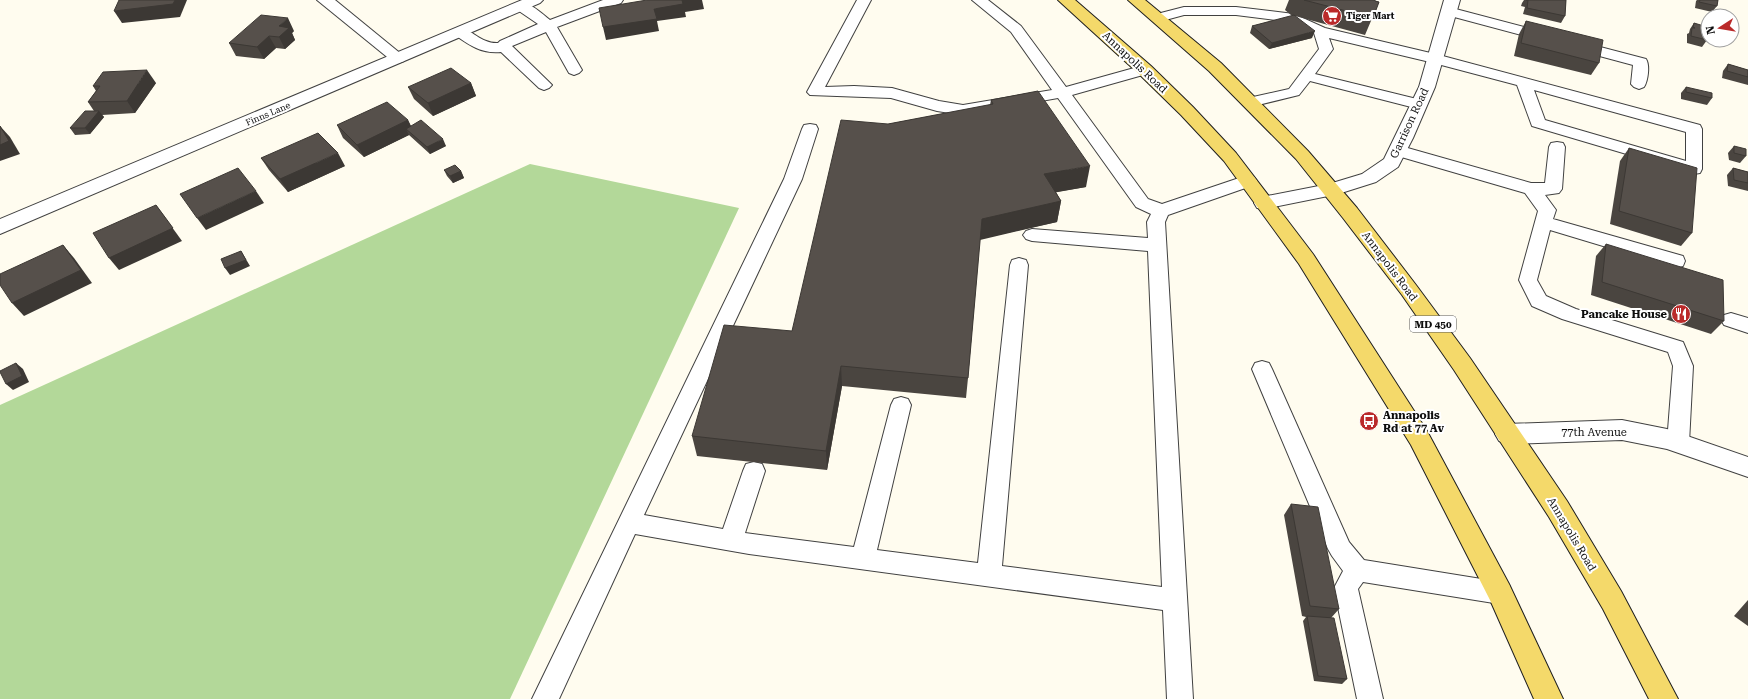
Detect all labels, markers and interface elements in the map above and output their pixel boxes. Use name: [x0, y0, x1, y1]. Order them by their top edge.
supermarket icon: Tiger Mart: [1321, 5, 1343, 27]
north arrow: [1700, 8, 1740, 48]
place label: Tiger Mart: [1346, 11, 1395, 21]
text: N: [1703, 24, 1718, 35]
street label: Annapolis Road: [1100, 29, 1170, 96]
street label: Garrison Road: [1387, 86, 1431, 160]
street label: Finns Lane: [244, 100, 292, 128]
street label: Annapolis Road: [1359, 229, 1420, 304]
restaurant icon: Pancake House: [1670, 303, 1692, 325]
place label: Pancake House: [1581, 308, 1668, 321]
road number: MD 450: [1410, 316, 1456, 332]
place label: Annapolis Rd at 77 Av: [1383, 409, 1444, 435]
bus stop icon: Annapolis Rd at 77 Av: [1358, 410, 1380, 432]
street label: 77th Avenue: [1561, 426, 1627, 439]
street label: Annapolis Road: [1544, 495, 1599, 574]

